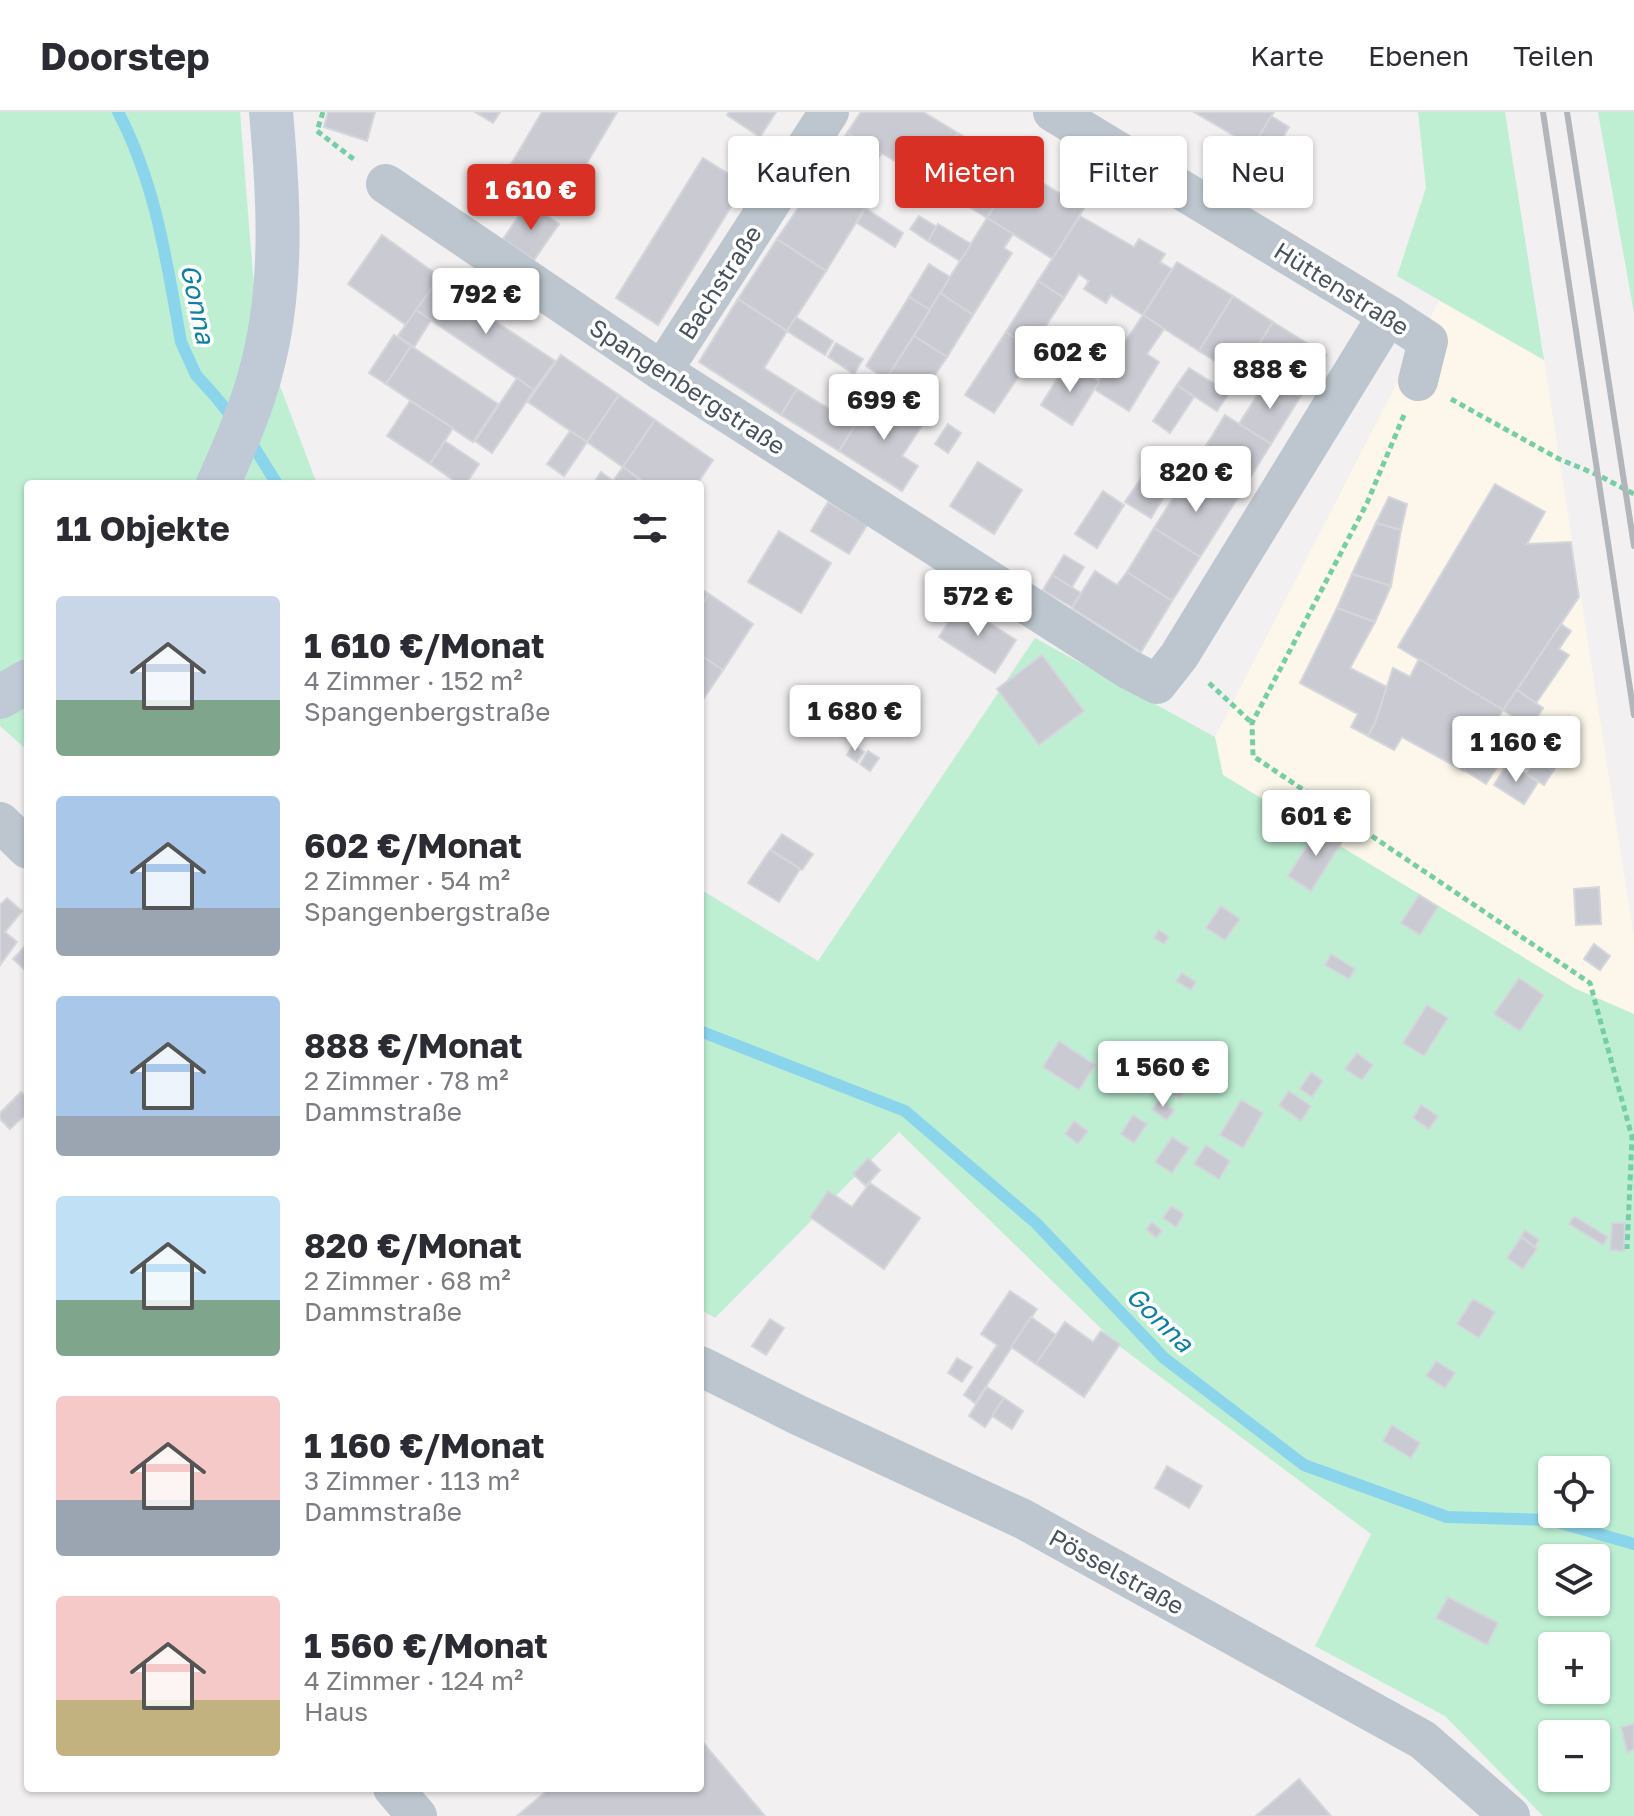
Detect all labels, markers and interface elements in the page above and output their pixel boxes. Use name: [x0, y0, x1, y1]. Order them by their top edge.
text: Doorstep: [40, 33, 210, 78]
text: Karte: [1250, 39, 1324, 72]
text: Ebenen: [1368, 39, 1469, 72]
text: Teilen: [1513, 39, 1594, 72]
chip: Kaufen: [728, 136, 879, 208]
chip: Mieten: [895, 136, 1044, 208]
chip: Filter: [1060, 136, 1187, 208]
chip: Neu: [1203, 136, 1313, 208]
pin: 1 610 €: [457, 164, 605, 232]
text: 1 610 €: [485, 174, 577, 205]
street label: Bachstraße: [671, 219, 767, 345]
street label: Hüttenstraße: [1269, 235, 1415, 341]
water label: Gonna: [174, 261, 222, 348]
pin: 792 €: [430, 268, 542, 336]
text: 792 €: [450, 278, 522, 309]
street label: Spangenbergstraße: [585, 312, 791, 460]
pin: 602 €: [1014, 326, 1126, 394]
text: 602 €: [1033, 336, 1107, 367]
pin: 888 €: [1214, 343, 1326, 411]
text: 888 €: [1233, 353, 1307, 384]
pin: 699 €: [828, 374, 940, 442]
text: 699 €: [847, 384, 921, 415]
pin: 820 €: [1140, 446, 1252, 514]
text: 820 €: [1159, 456, 1233, 487]
icon: filters: [628, 506, 672, 550]
text: 11 Objekte: [56, 508, 230, 548]
pin: 572 €: [922, 570, 1034, 638]
text: 572 €: [943, 580, 1013, 611]
text: 1 610 €/Monat: [304, 625, 545, 665]
icon: home: [120, 628, 216, 724]
text: 4 Zimmer · 152 m²: [304, 665, 523, 696]
pin: 1 680 €: [781, 685, 929, 753]
text: 1 680 €: [808, 695, 902, 726]
text: Spangenbergstraße: [304, 696, 550, 727]
pin: 1 160 €: [1442, 716, 1590, 784]
text: 1 160 €: [1470, 726, 1562, 757]
pin: 601 €: [1260, 790, 1372, 858]
text: 601 €: [1280, 800, 1352, 831]
text: 602 €/Monat: [304, 825, 522, 865]
icon: home: [120, 828, 216, 924]
text: 2 Zimmer · 54 m²: [304, 865, 510, 896]
text: Spangenbergstraße: [304, 896, 550, 927]
text: 888 €/Monat: [304, 1025, 523, 1065]
icon: home: [120, 1028, 216, 1124]
pin: 1 560 €: [1089, 1041, 1237, 1109]
text: 1 560 €: [1116, 1051, 1210, 1082]
text: 2 Zimmer · 78 m²: [304, 1065, 509, 1096]
text: Dammstraße: [304, 1096, 462, 1127]
text: 820 €/Monat: [304, 1225, 522, 1265]
icon: home: [120, 1228, 216, 1324]
text: 2 Zimmer · 68 m²: [304, 1265, 511, 1296]
water label: Gonna: [1120, 1280, 1201, 1359]
text: Dammstraße: [304, 1296, 462, 1327]
text: 1 160 €/Monat: [304, 1425, 545, 1465]
icon: home: [120, 1428, 216, 1524]
map controls: [1538, 1456, 1610, 1792]
button: locate: [1538, 1456, 1610, 1528]
text: 3 Zimmer · 113 m²: [304, 1465, 520, 1496]
text: Dammstraße: [304, 1496, 462, 1527]
street label: Pösselstraße: [1044, 1522, 1190, 1620]
button: layers: [1538, 1544, 1610, 1616]
text: 1 560 €/Monat: [304, 1625, 548, 1665]
icon: home: [120, 1628, 216, 1724]
button: +: [1538, 1632, 1610, 1704]
text: 4 Zimmer · 124 m²: [304, 1665, 523, 1696]
text: Haus: [304, 1696, 368, 1727]
button: −: [1538, 1720, 1610, 1792]

